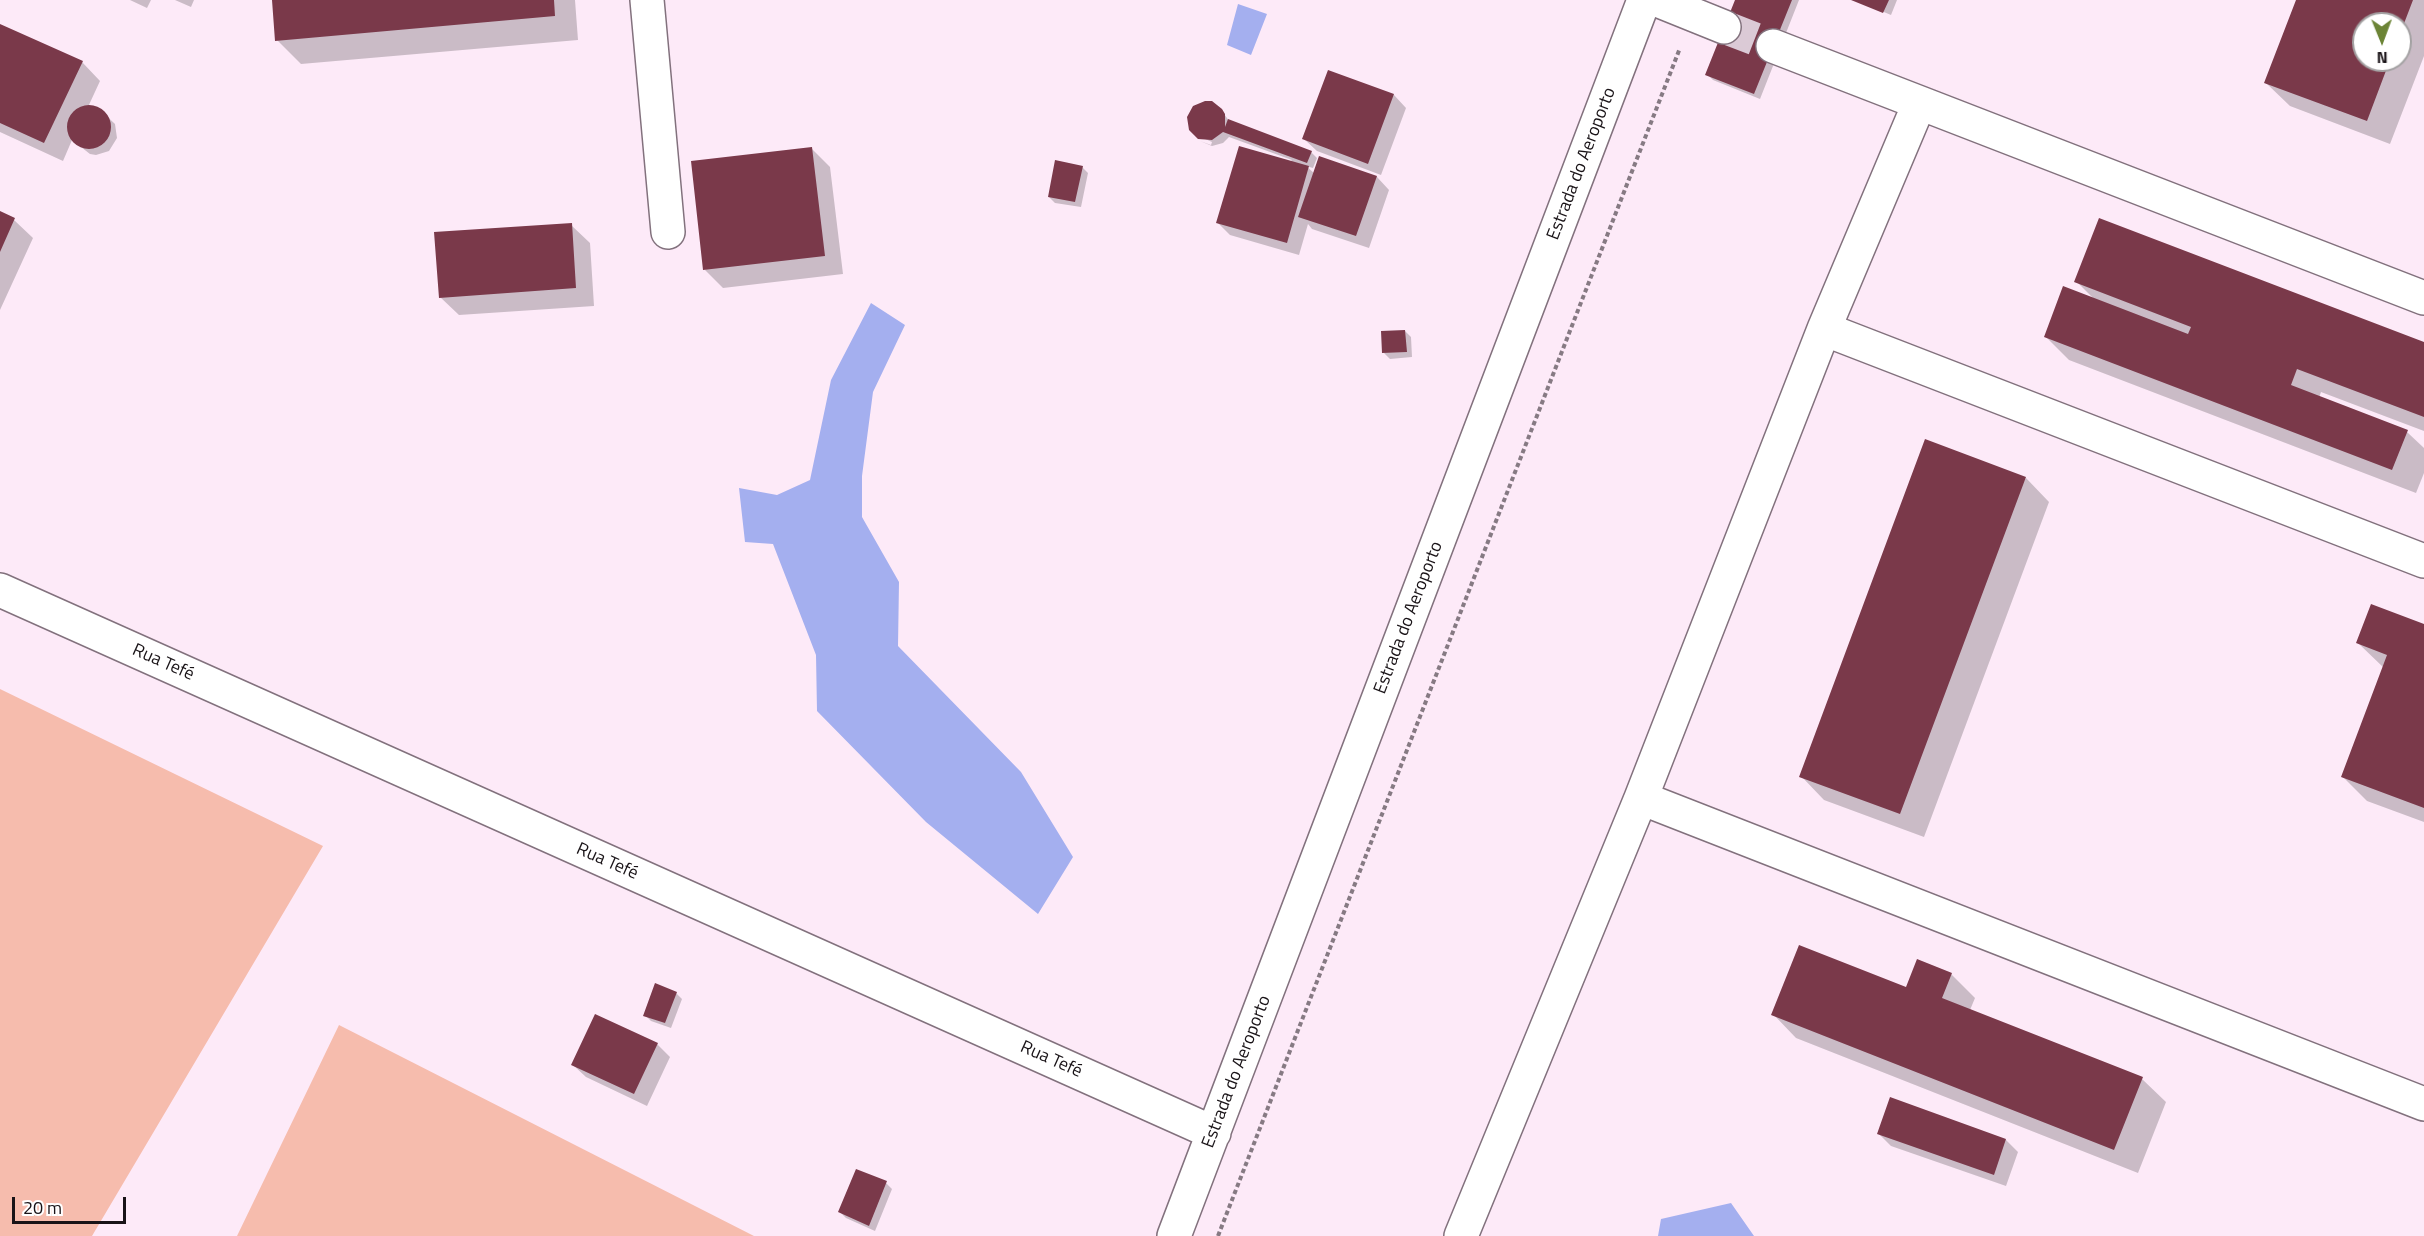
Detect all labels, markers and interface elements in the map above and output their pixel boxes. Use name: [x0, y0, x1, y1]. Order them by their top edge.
north arrow: [2352, 12, 2412, 72]
text: N: [2377, 46, 2388, 70]
street label: Estrada do Aeroporto: [1543, 85, 1621, 243]
street label: Estrada do Aeroporto: [1370, 539, 1448, 697]
street label: Rua Tefé: [129, 640, 197, 686]
street label: Rua Tefé: [573, 839, 641, 885]
street label: Estrada do Aeroporto: [1198, 993, 1276, 1151]
street label: Rua Tefé: [1017, 1037, 1085, 1083]
scale bar: [15, 1185, 129, 1223]
text: 20 m: [23, 1194, 62, 1221]

